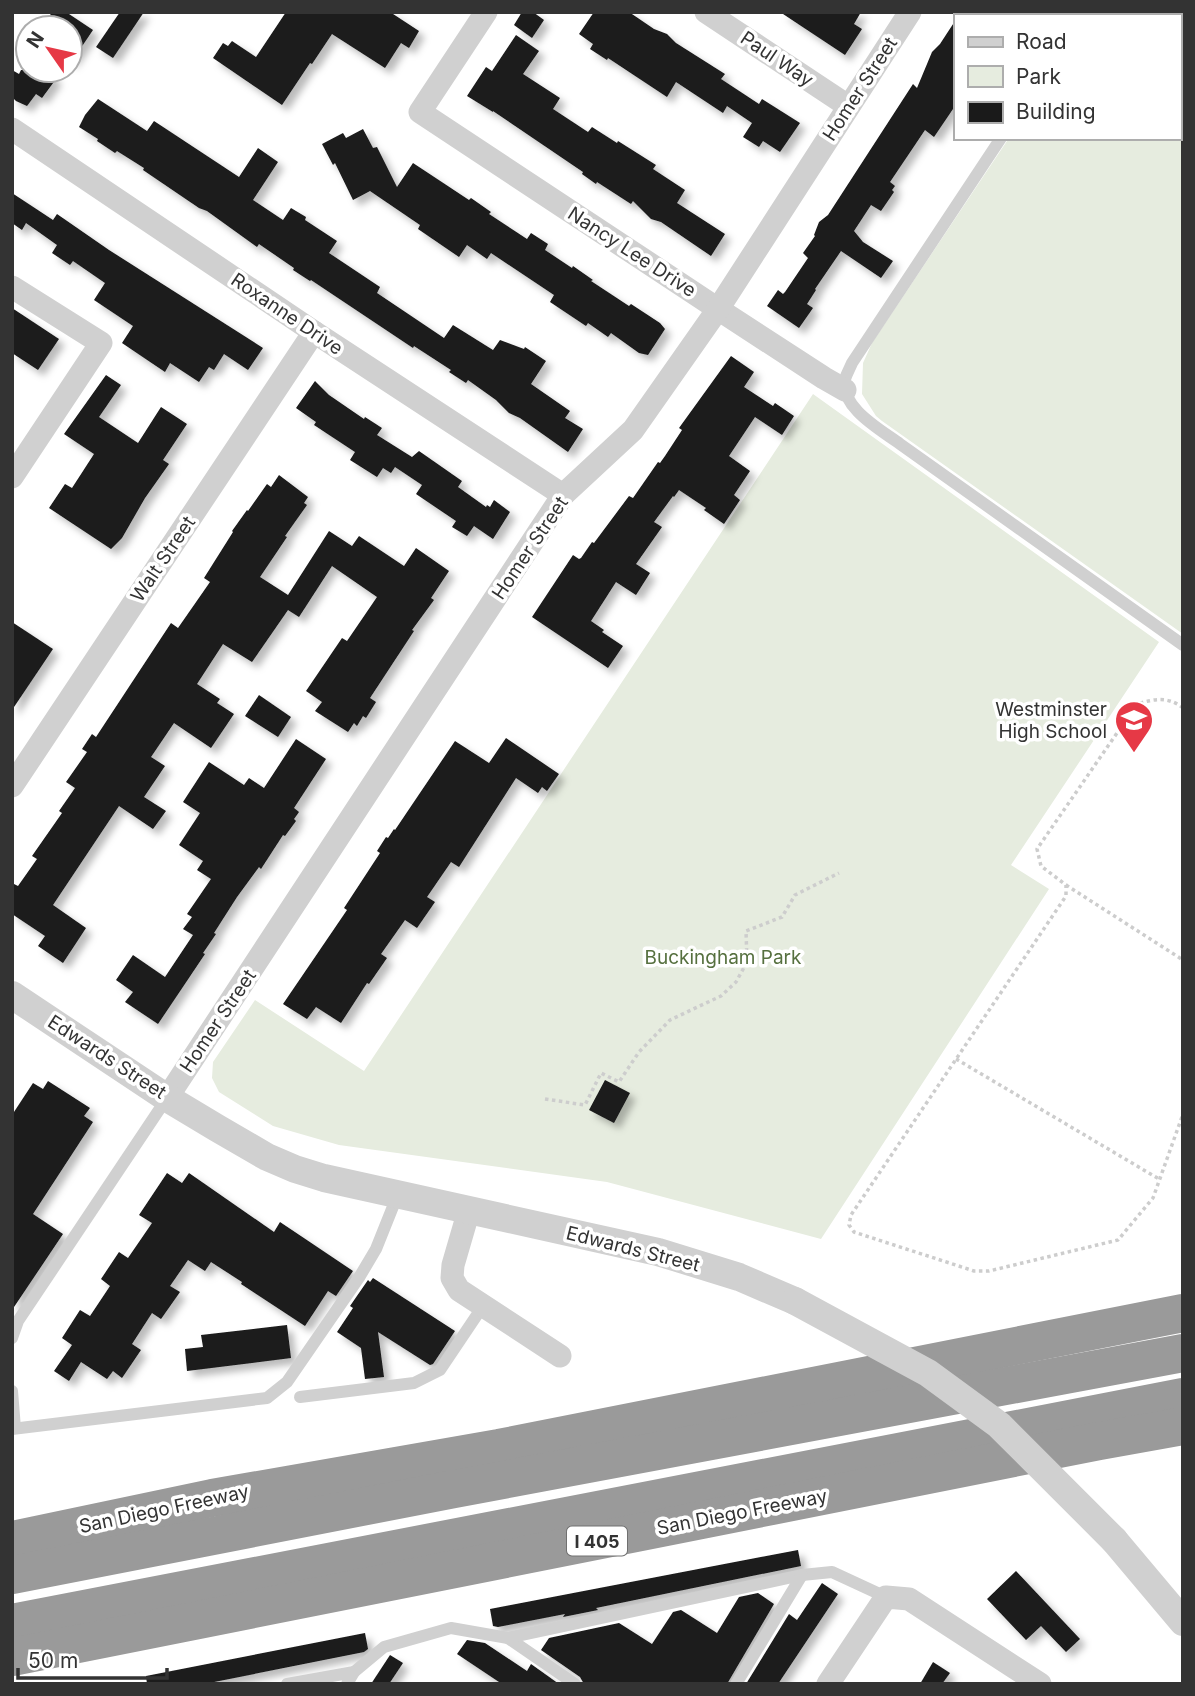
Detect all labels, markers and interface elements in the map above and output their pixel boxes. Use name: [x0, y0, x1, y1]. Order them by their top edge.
north arrow: [14, 14, 84, 84]
legend: [954, 14, 1181, 140]
street label: Paul Way: [736, 26, 818, 92]
text: N: [22, 27, 49, 52]
text: Road: [1016, 29, 1067, 54]
street label: Homer Street: [818, 33, 902, 145]
text: Park: [1016, 64, 1061, 89]
text: Building: [1016, 99, 1096, 124]
street label: Nancy Lee Drive: [564, 202, 700, 302]
street label: Roxanne Drive: [227, 268, 347, 360]
street label: Homer Street: [487, 492, 573, 604]
street label: Walt Street: [126, 512, 200, 606]
place label: Westminster High School: [995, 698, 1107, 743]
school or university icon: Westminster High School: [1113, 699, 1155, 754]
park label: Buckingham Park: [644, 946, 802, 969]
street label: Homer Street: [175, 965, 261, 1077]
street label: Edwards Street: [43, 1010, 171, 1104]
street label: Edwards Street: [564, 1221, 702, 1277]
street label: San Diego Freeway: [77, 1480, 251, 1538]
street label: San Diego Freeway: [655, 1484, 829, 1540]
road number: I 405: [567, 1526, 627, 1556]
scale bar: [18, 1636, 166, 1680]
text: 50 m: [28, 1648, 78, 1673]

